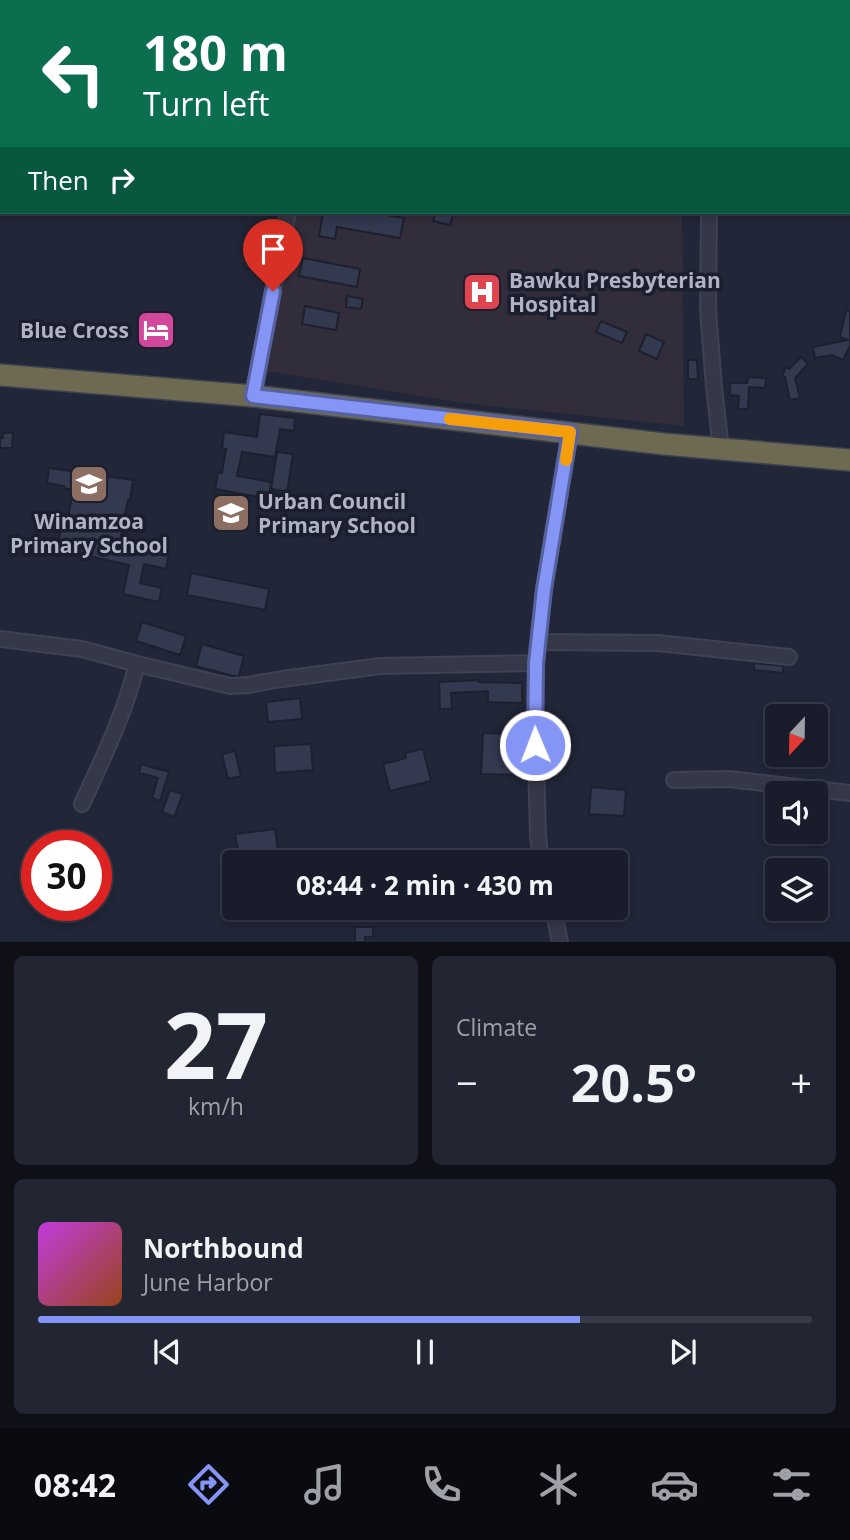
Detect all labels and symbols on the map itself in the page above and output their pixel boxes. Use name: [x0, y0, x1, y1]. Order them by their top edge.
pin: [243, 219, 303, 291]
place label: Bawku Presbyterian Hospital: [509, 266, 721, 318]
hospital icon: Bawku Presbyterian Hospital: [461, 271, 503, 313]
hotel icon: Blue Cross: [135, 309, 177, 351]
place label: Blue Cross: [20, 316, 129, 344]
school or university icon: Winamzoa Primary School: [68, 463, 110, 505]
place label: Urban Council Primary School: [258, 487, 416, 539]
school or university icon: Urban Council Primary School: [210, 492, 252, 534]
place label: Winamzoa Primary School: [10, 507, 168, 559]
north arrow: [765, 704, 828, 766]
position arrow: [498, 708, 572, 782]
speed limit sign: 30: [21, 830, 112, 921]

